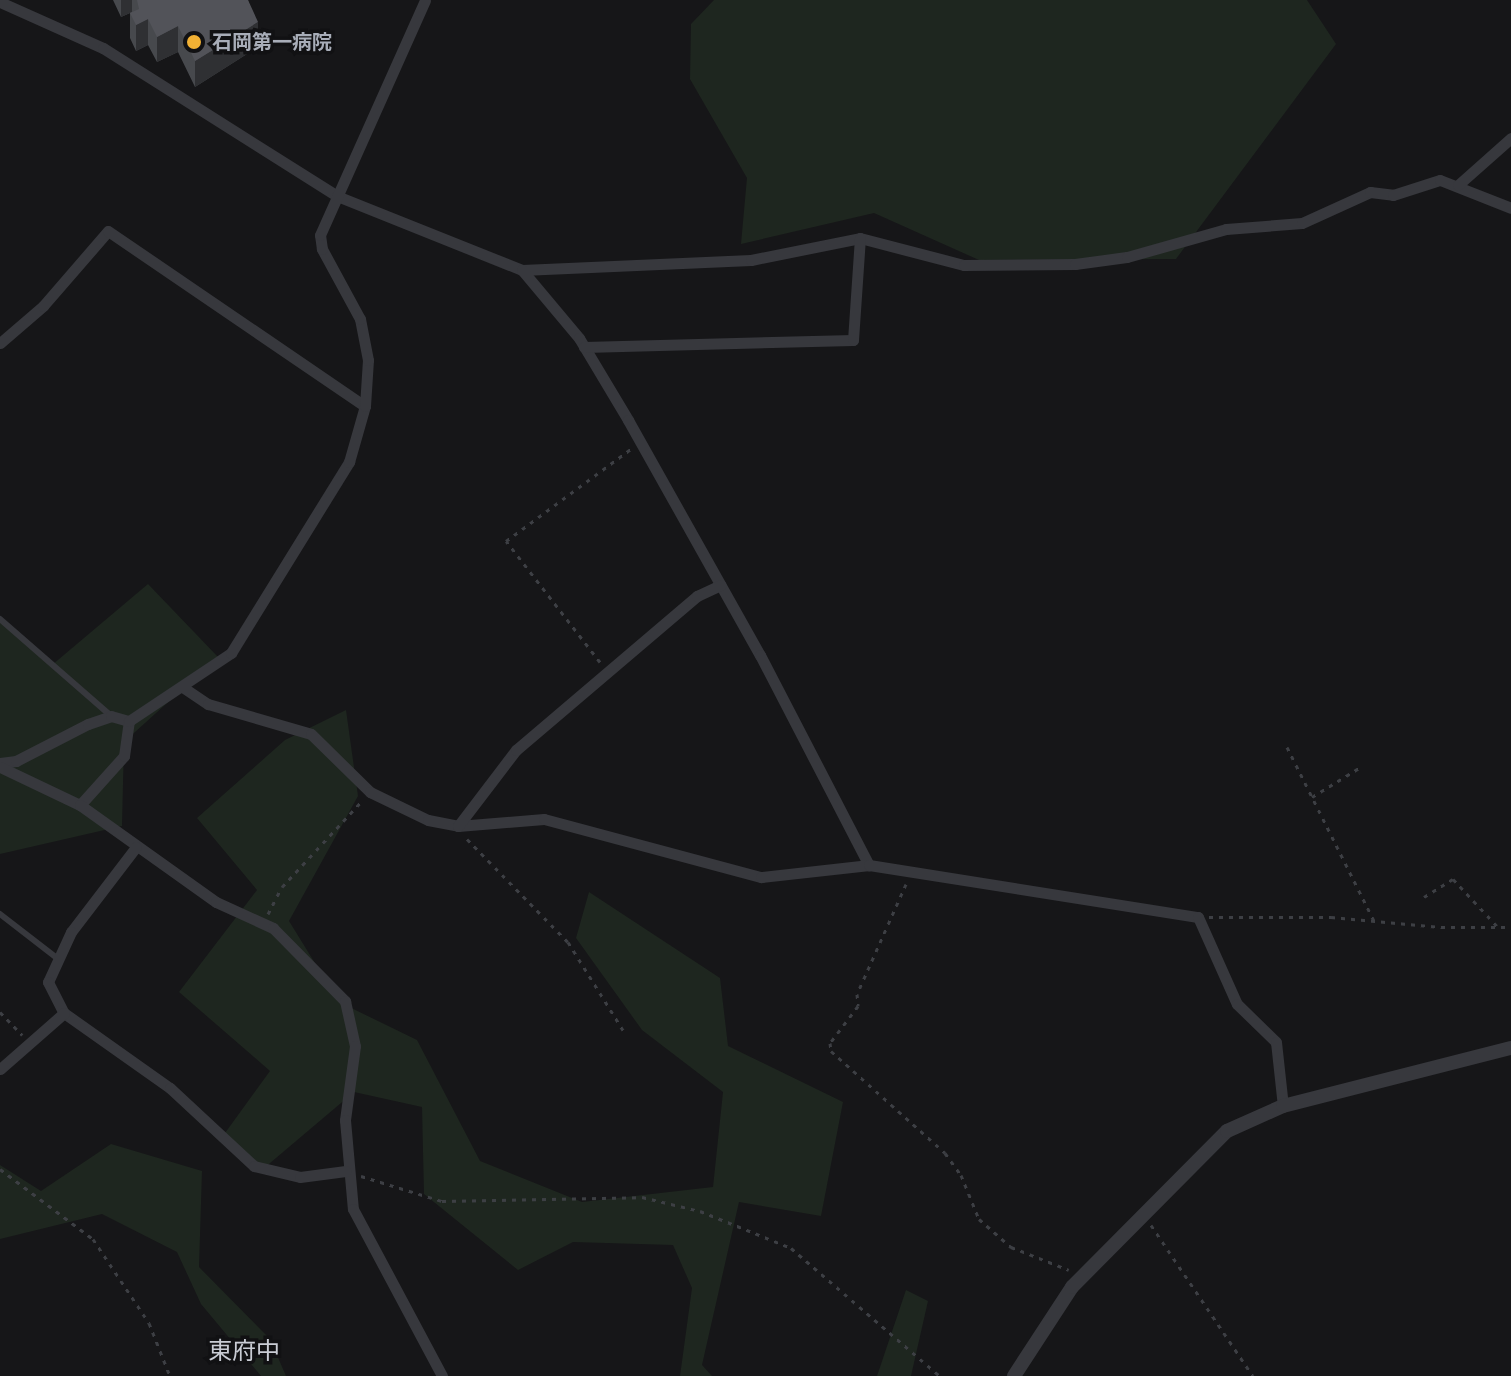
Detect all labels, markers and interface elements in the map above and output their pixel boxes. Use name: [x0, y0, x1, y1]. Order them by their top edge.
place label: 石岡第一病院: [212, 30, 332, 54]
marker: 石岡第一病院: [183, 31, 205, 53]
district label: 東府中: [208, 1338, 280, 1366]

